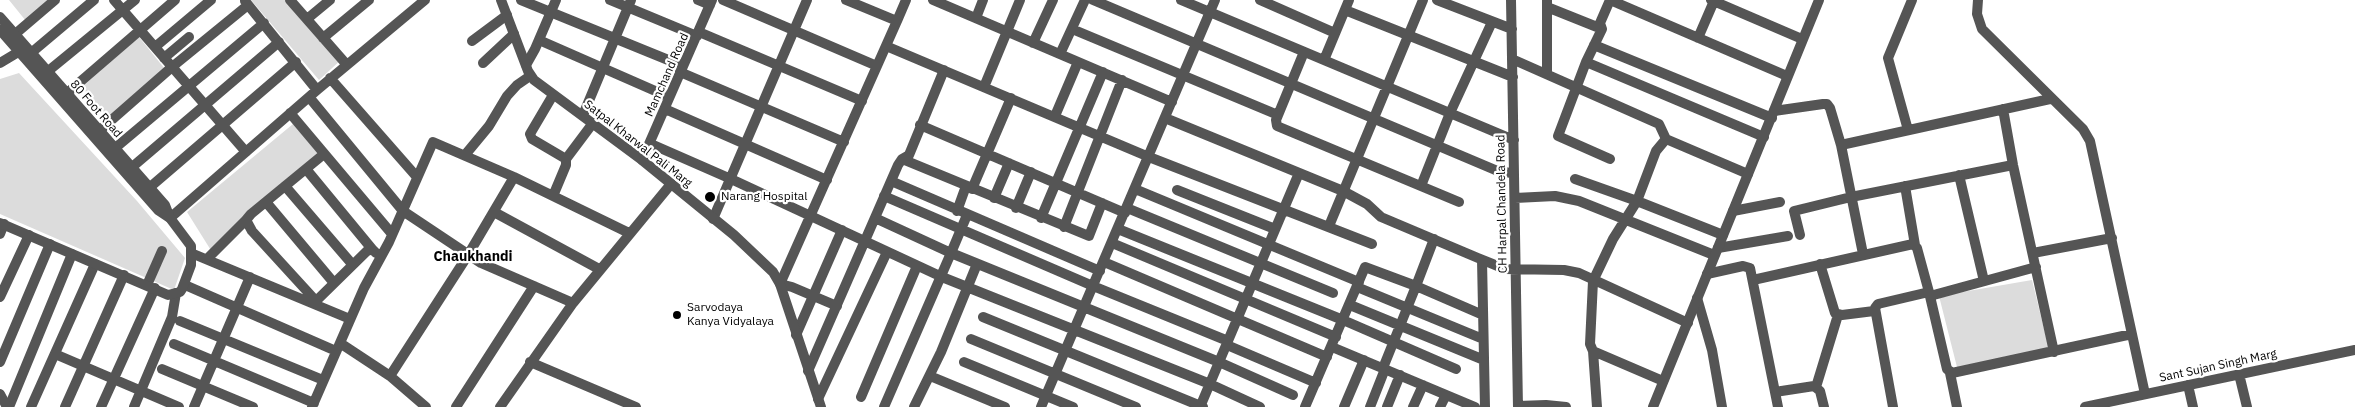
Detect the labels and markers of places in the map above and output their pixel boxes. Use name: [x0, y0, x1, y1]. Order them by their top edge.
marker: Narang Hospital: [703, 190, 717, 204]
place label: Narang Hospital: [721, 190, 808, 204]
place label: Sarvodaya Kanya Vidyalaya: [687, 301, 774, 329]
marker: Sarvodaya Kanya Vidyalaya: [671, 309, 683, 321]

